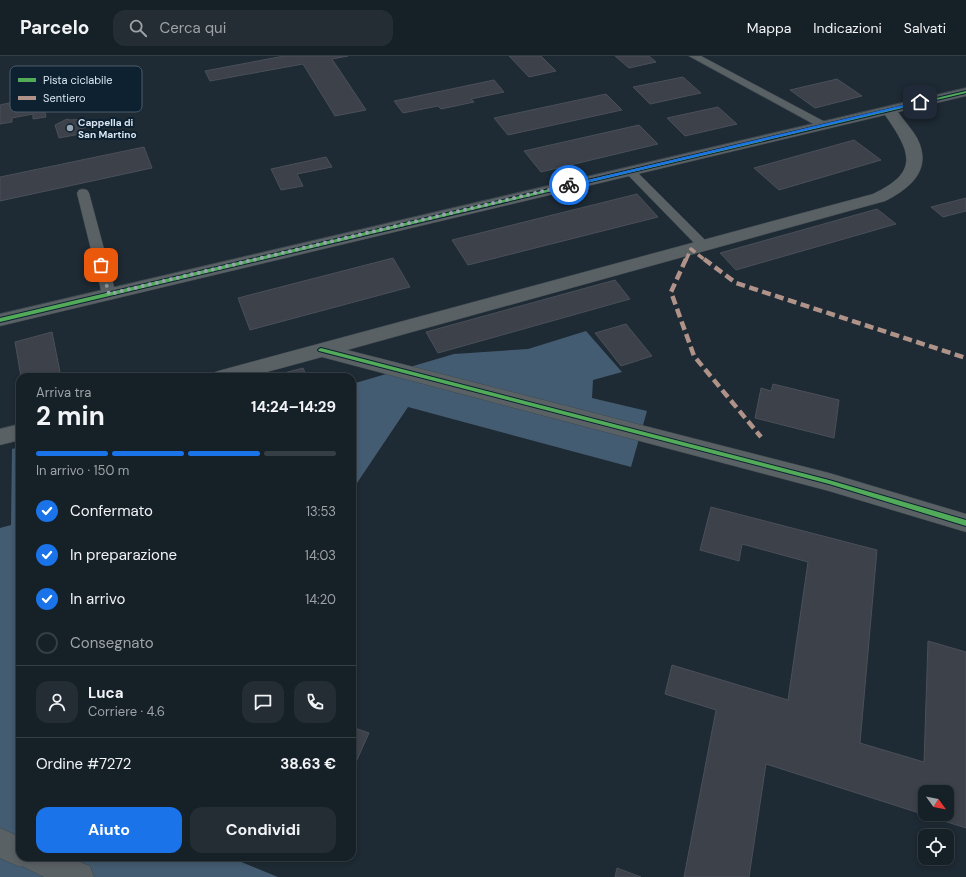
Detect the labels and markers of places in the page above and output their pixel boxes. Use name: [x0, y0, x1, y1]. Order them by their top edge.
pin: [903, 85, 937, 119]
place label: Cappella di San Martino: [78, 116, 137, 141]
marker: Cappella di San Martino: [65, 123, 75, 133]
pin: [84, 248, 118, 282]

